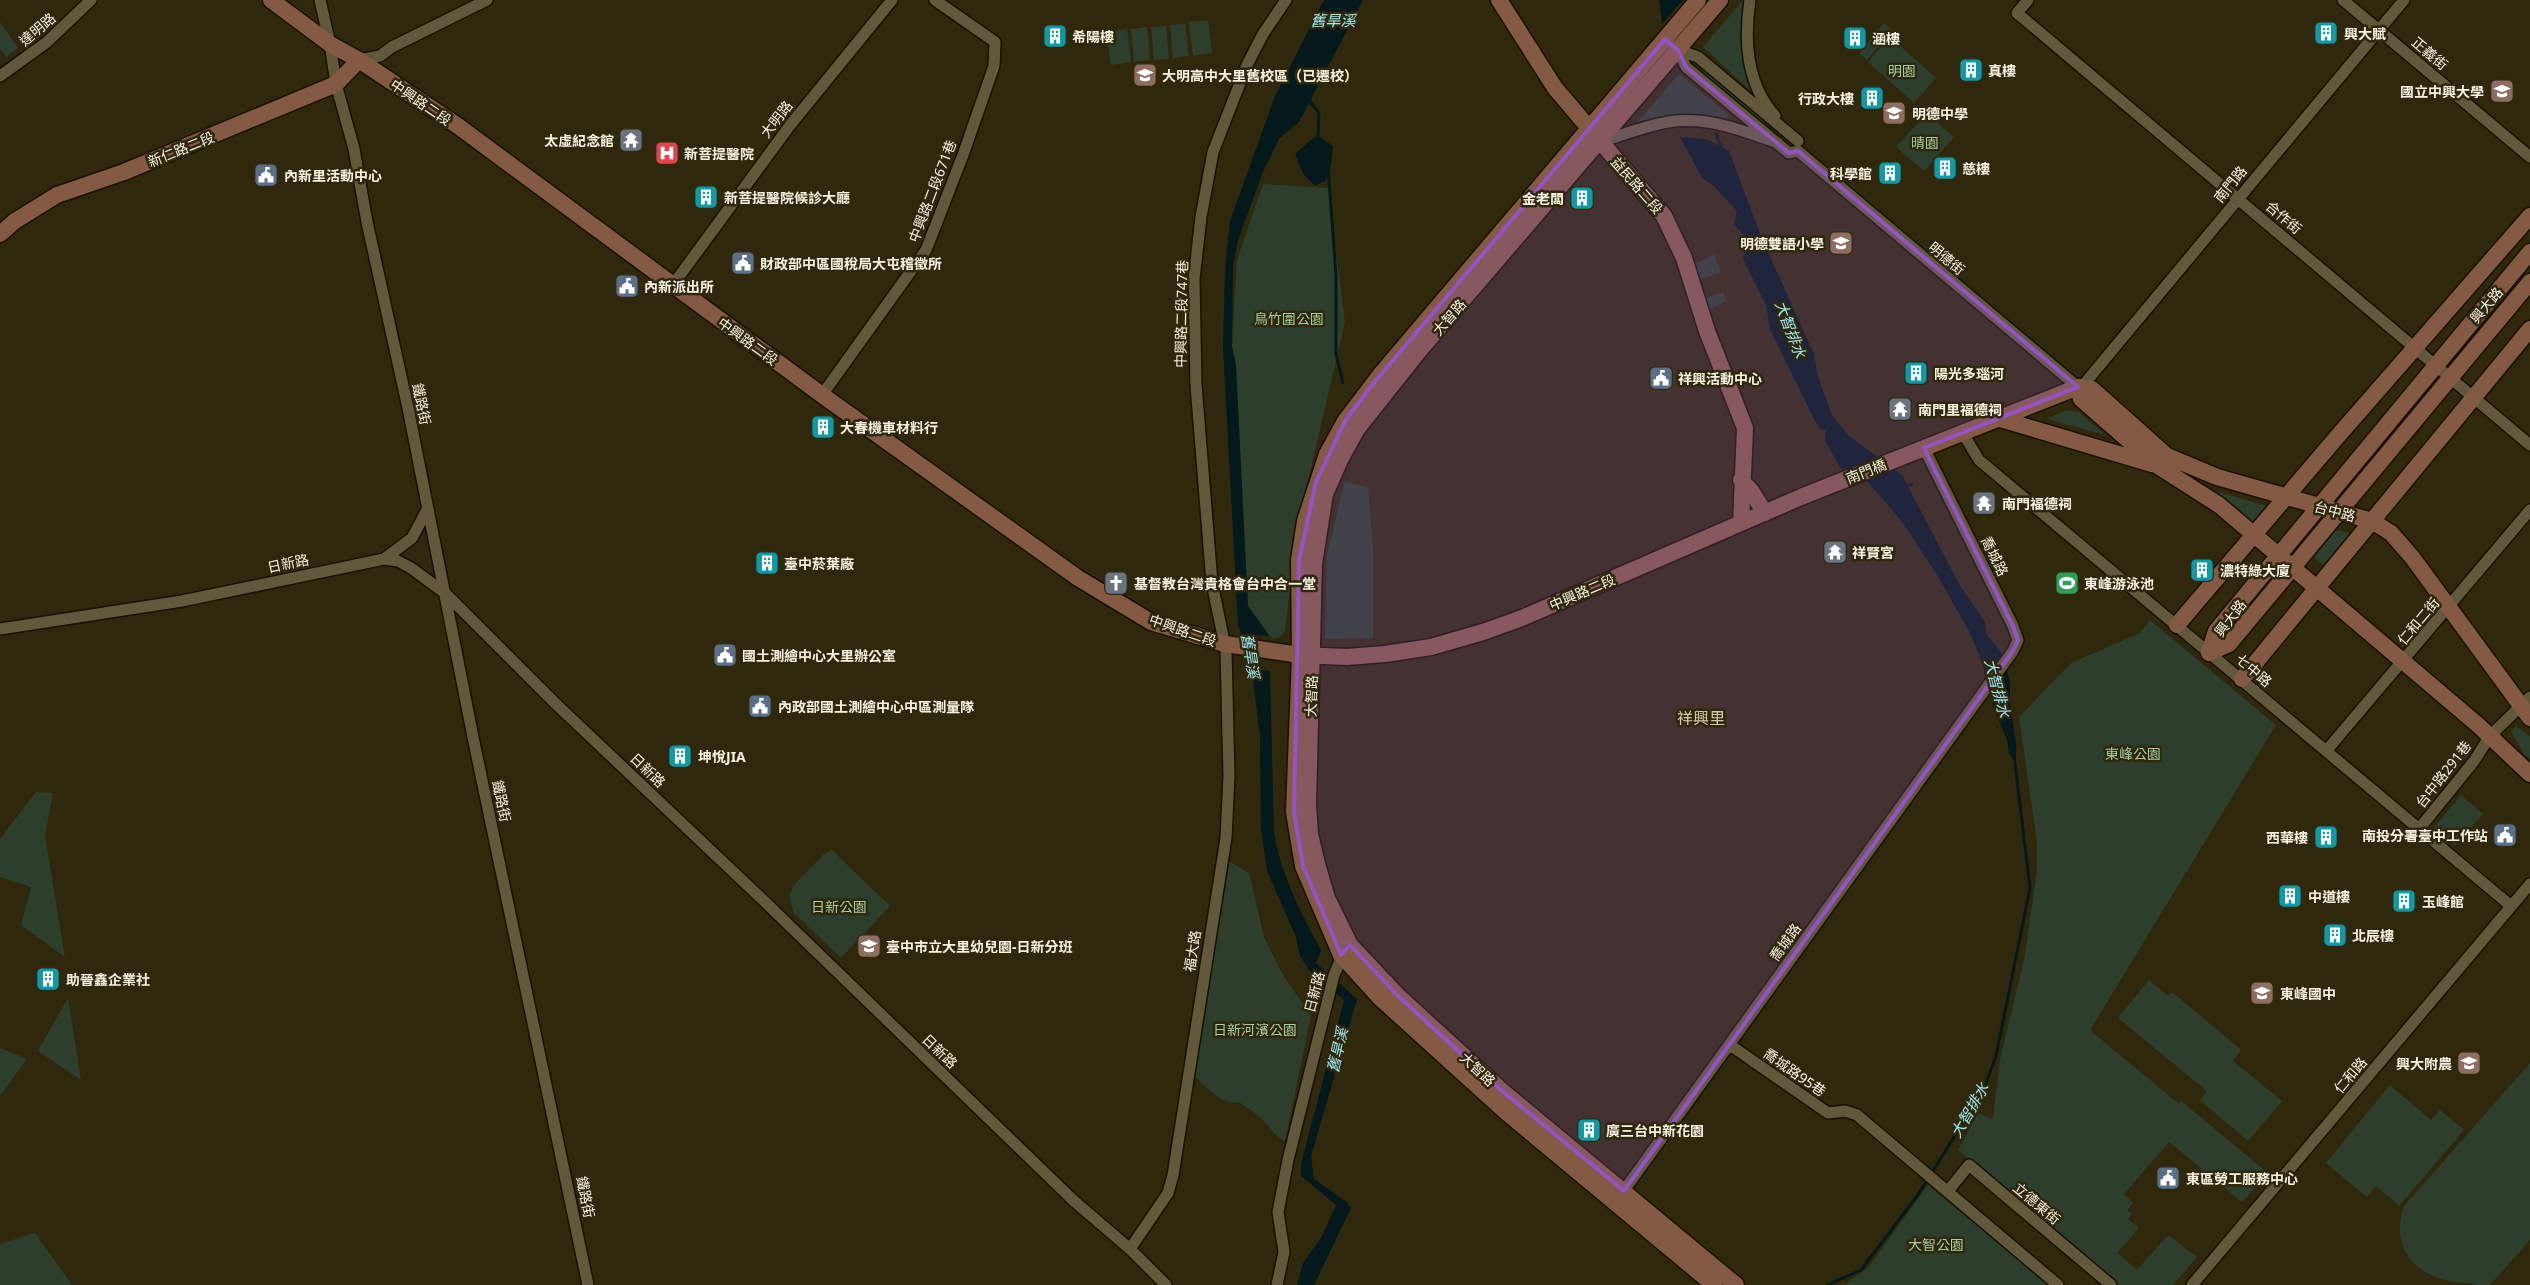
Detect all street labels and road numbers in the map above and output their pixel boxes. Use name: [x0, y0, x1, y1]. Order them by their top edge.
street label: 達明路: [15, 8, 59, 50]
street label: 正義街: [2408, 32, 2452, 74]
street label: 中興路二段: [387, 75, 455, 129]
street label: 大明路: [756, 97, 796, 141]
street label: 新仁路二段: [145, 127, 217, 171]
street label: 中興路二段671巷: [904, 137, 960, 245]
street label: 益民路二段: [1607, 152, 1667, 218]
street label: 南門路: [2209, 162, 2251, 206]
street label: 合作街: [2262, 196, 2306, 238]
street label: 明德街: [1925, 237, 1969, 279]
street label: 中興路二段747巷: [1171, 260, 1191, 368]
street label: 興大路: [2465, 283, 2507, 327]
street label: 大智路: [1428, 295, 1470, 339]
street label: 中興路二段: [714, 313, 782, 369]
street label: 鐵路街: [408, 381, 436, 427]
street label: 南門橋: [1843, 454, 1889, 488]
street label: 台中路: [2312, 496, 2358, 526]
street label: 喬城路: [1977, 533, 2013, 579]
street label: 日新路: [265, 549, 311, 577]
street label: 中興路二段: [1546, 570, 1618, 614]
street label: 仁和二街: [2393, 593, 2443, 649]
street label: 興大路: [2210, 596, 2250, 640]
street label: 中興路二段: [1147, 610, 1219, 650]
street label: 七中路: [2232, 649, 2276, 691]
street label: 大智路: [1301, 675, 1321, 717]
street label: 台中路291巷: [2411, 737, 2475, 811]
street label: 日新路: [626, 749, 670, 791]
street label: 鐵路街: [488, 778, 516, 824]
street label: 喬城路: [1765, 919, 1805, 965]
street label: 福大路: [1179, 929, 1205, 973]
street label: 日新路: [1299, 969, 1329, 1015]
street label: 日新路: [918, 1030, 962, 1072]
street label: 喬城路95巷: [1760, 1044, 1830, 1100]
street label: 大智路: [1456, 1048, 1500, 1090]
street label: 仁和路: [2329, 1053, 2371, 1097]
street label: 鐵路街: [573, 1175, 599, 1219]
street label: 立德東街: [2009, 1178, 2065, 1228]

